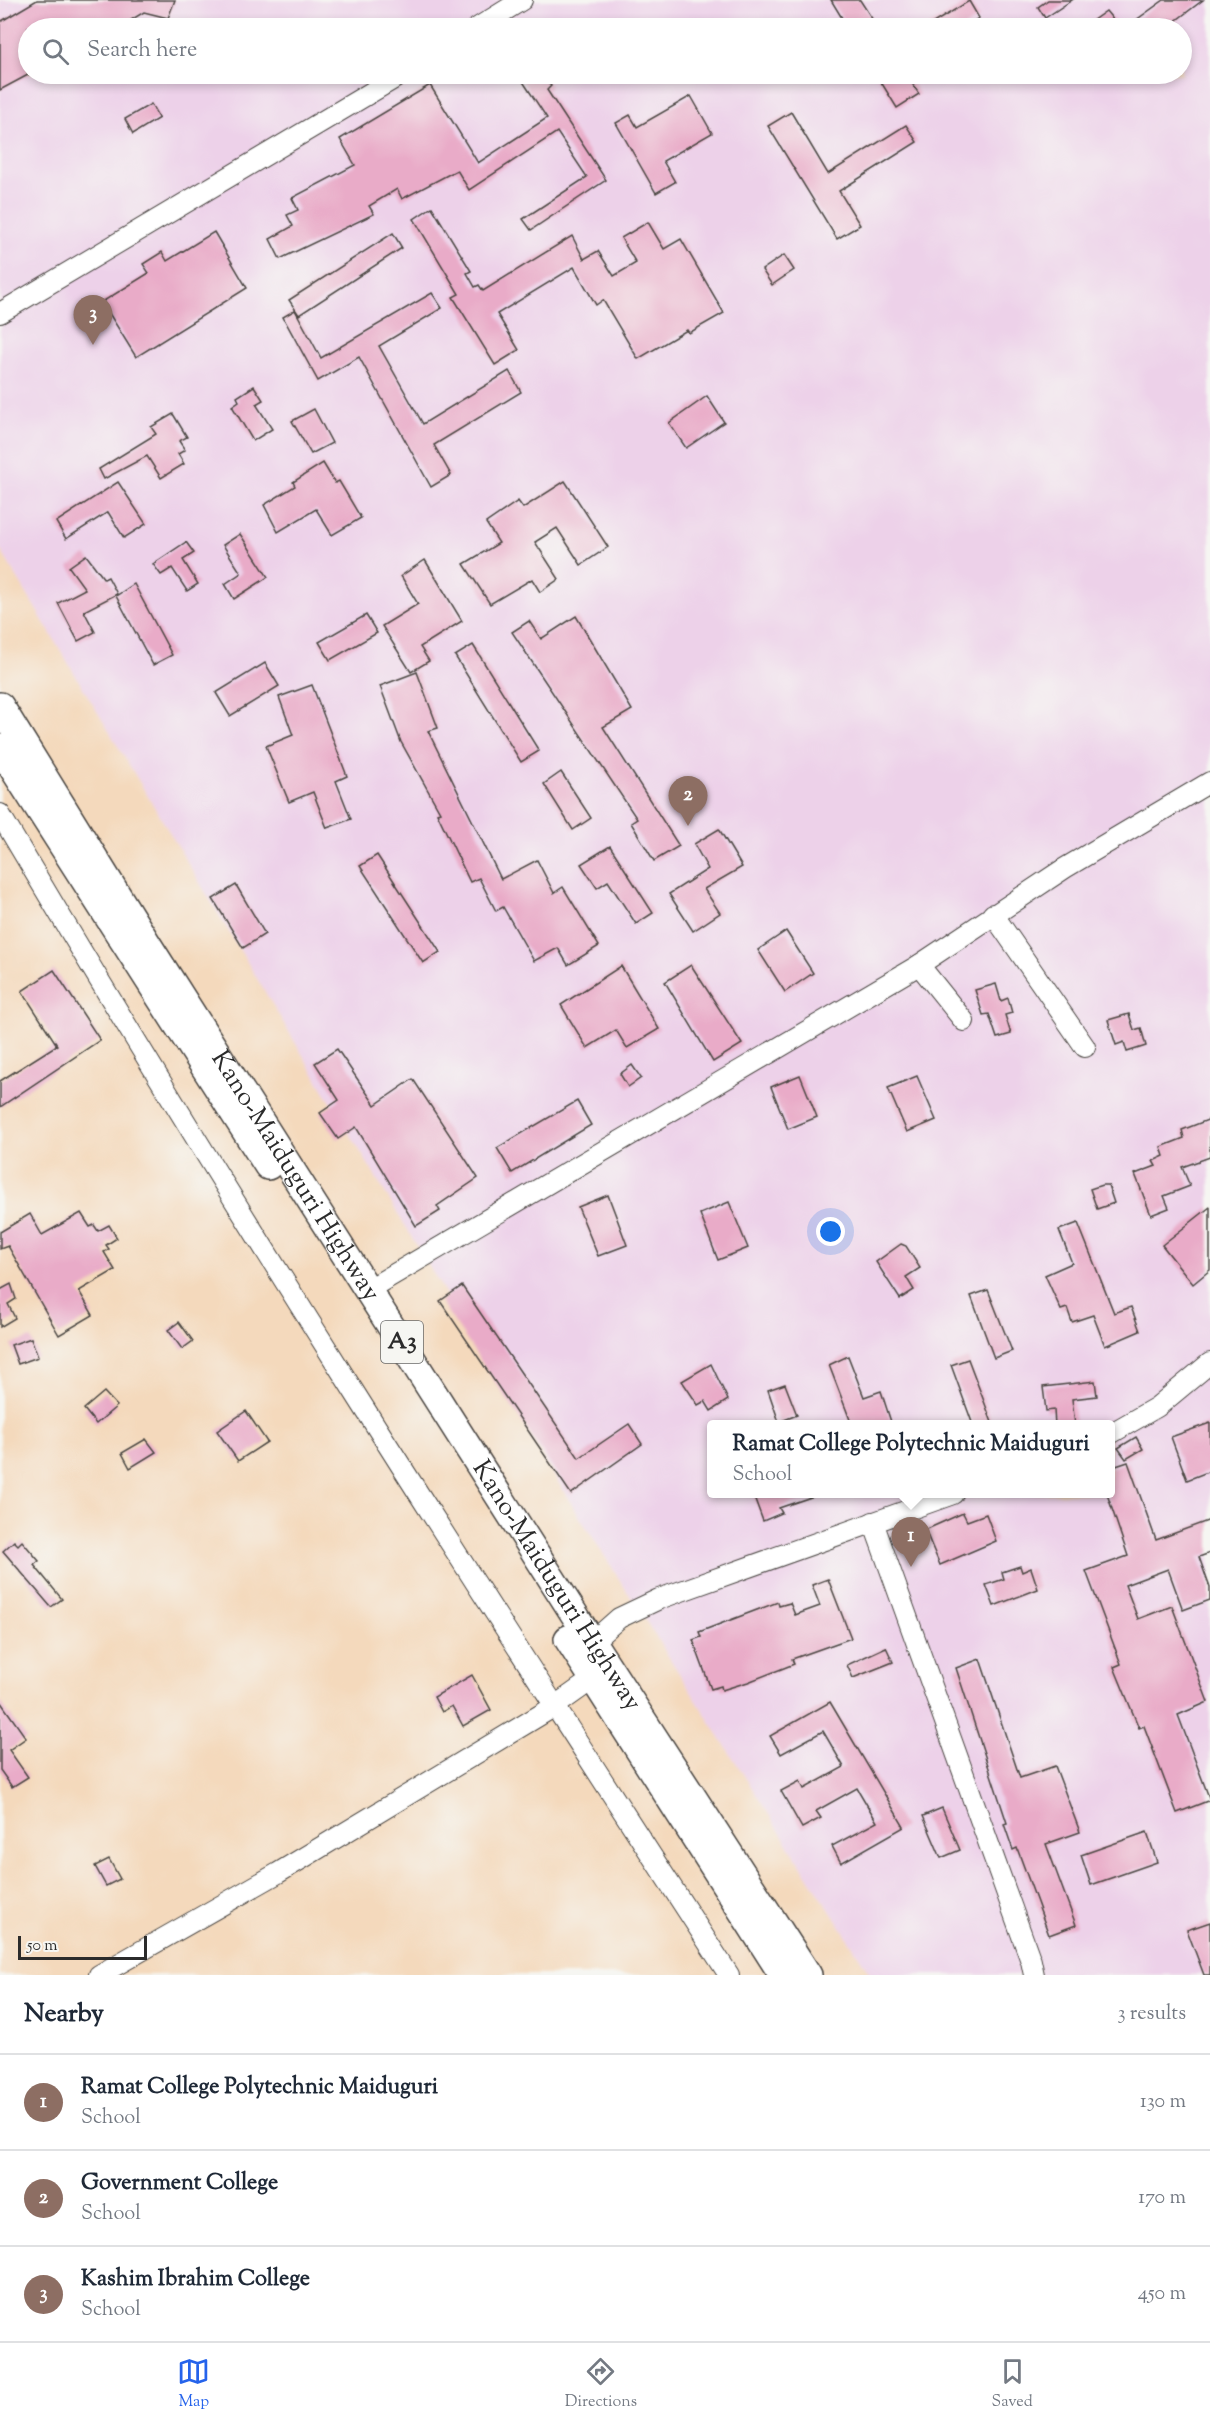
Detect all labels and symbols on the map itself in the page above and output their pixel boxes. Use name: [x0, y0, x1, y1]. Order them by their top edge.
pin: 3: [74, 296, 112, 345]
pin: 2: [668, 776, 708, 826]
street label: Kano-Maiduguri Highway: [201, 1043, 389, 1309]
your location: [816, 1217, 845, 1246]
road number: A3: [381, 1321, 423, 1363]
street label: Kano-Maiduguri Highway: [462, 1453, 651, 1718]
pin: 1: [892, 1518, 930, 1567]
scale bar: [18, 1933, 147, 1960]

